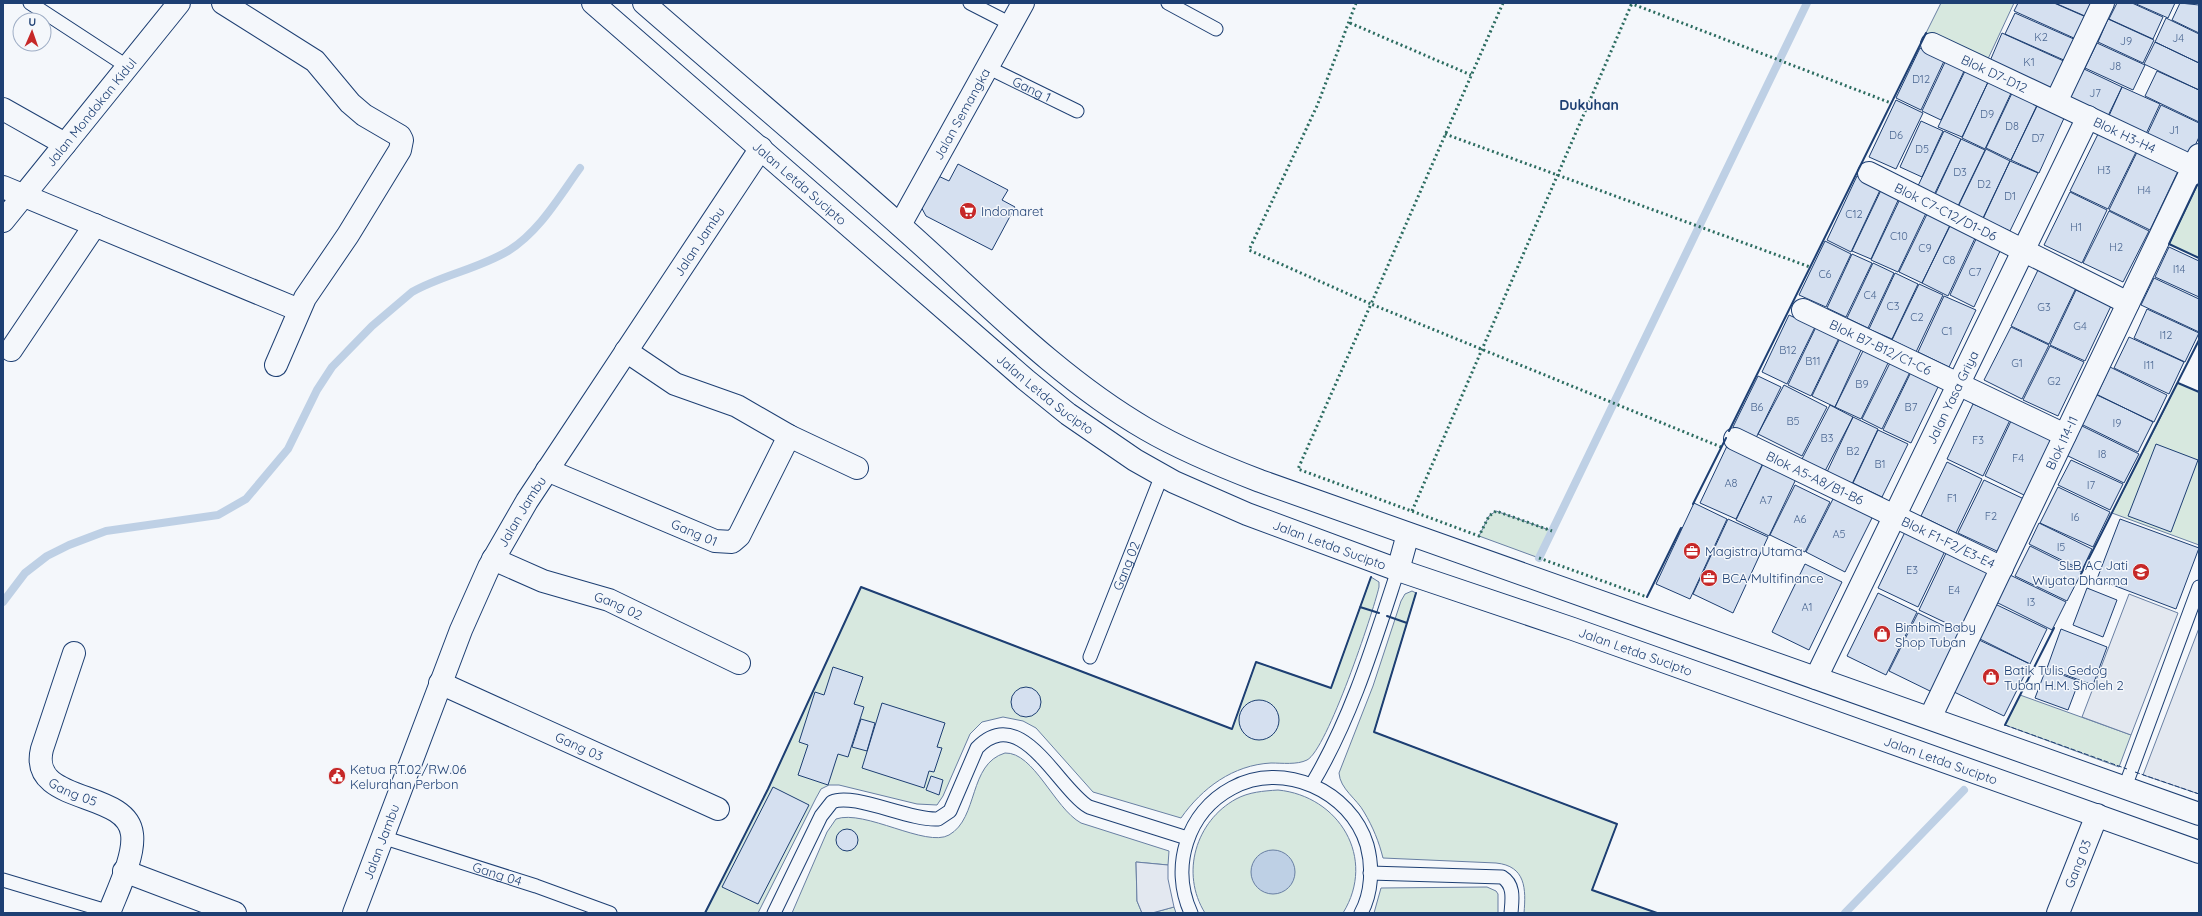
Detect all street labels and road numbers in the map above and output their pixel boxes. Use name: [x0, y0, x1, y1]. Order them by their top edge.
street label: Blok D7-D12: [1959, 51, 2030, 96]
street label: Jalan Mondokan Kidul: [42, 54, 140, 170]
street label: Jalan Semangka: [930, 65, 993, 162]
street label: Gang 1: [1010, 73, 1054, 105]
street label: Blok H3-H4: [2091, 113, 2159, 156]
street label: Jalan Letda Sucipto: [749, 138, 850, 228]
street label: Blok C7-C12/D1-D6: [1892, 179, 2000, 244]
street label: Jalan Jambu: [670, 204, 728, 279]
street label: Blok B7-B12/C1-C6: [1827, 316, 1934, 378]
street label: Jalan Yasa Griya: [1923, 348, 1982, 447]
street label: Jalan Letda Sucipto: [994, 350, 1097, 437]
street label: Blok I14-I1: [2042, 413, 2081, 472]
street label: Blok A5-A8/B1-B6: [1764, 447, 1867, 508]
street label: Jalan Jambu: [494, 473, 549, 550]
street label: Blok F1-F2/E3-E4: [1899, 513, 1997, 571]
street label: Gang 01: [669, 515, 720, 549]
street label: Jalan Letda Sucipto: [1271, 516, 1389, 573]
street label: Gang 02: [1109, 539, 1143, 593]
street label: Gang 02: [592, 588, 645, 623]
street label: Jalan Letda Sucipto: [1576, 624, 1695, 679]
street label: Gang 03: [553, 728, 606, 764]
street label: Jalan Letda Sucipto: [1882, 732, 2000, 788]
street label: Gang 05: [45, 774, 99, 809]
street label: Jalan Jambu: [359, 802, 402, 882]
street label: Gang 03: [2061, 837, 2095, 890]
street label: Gang 04: [471, 858, 524, 889]

